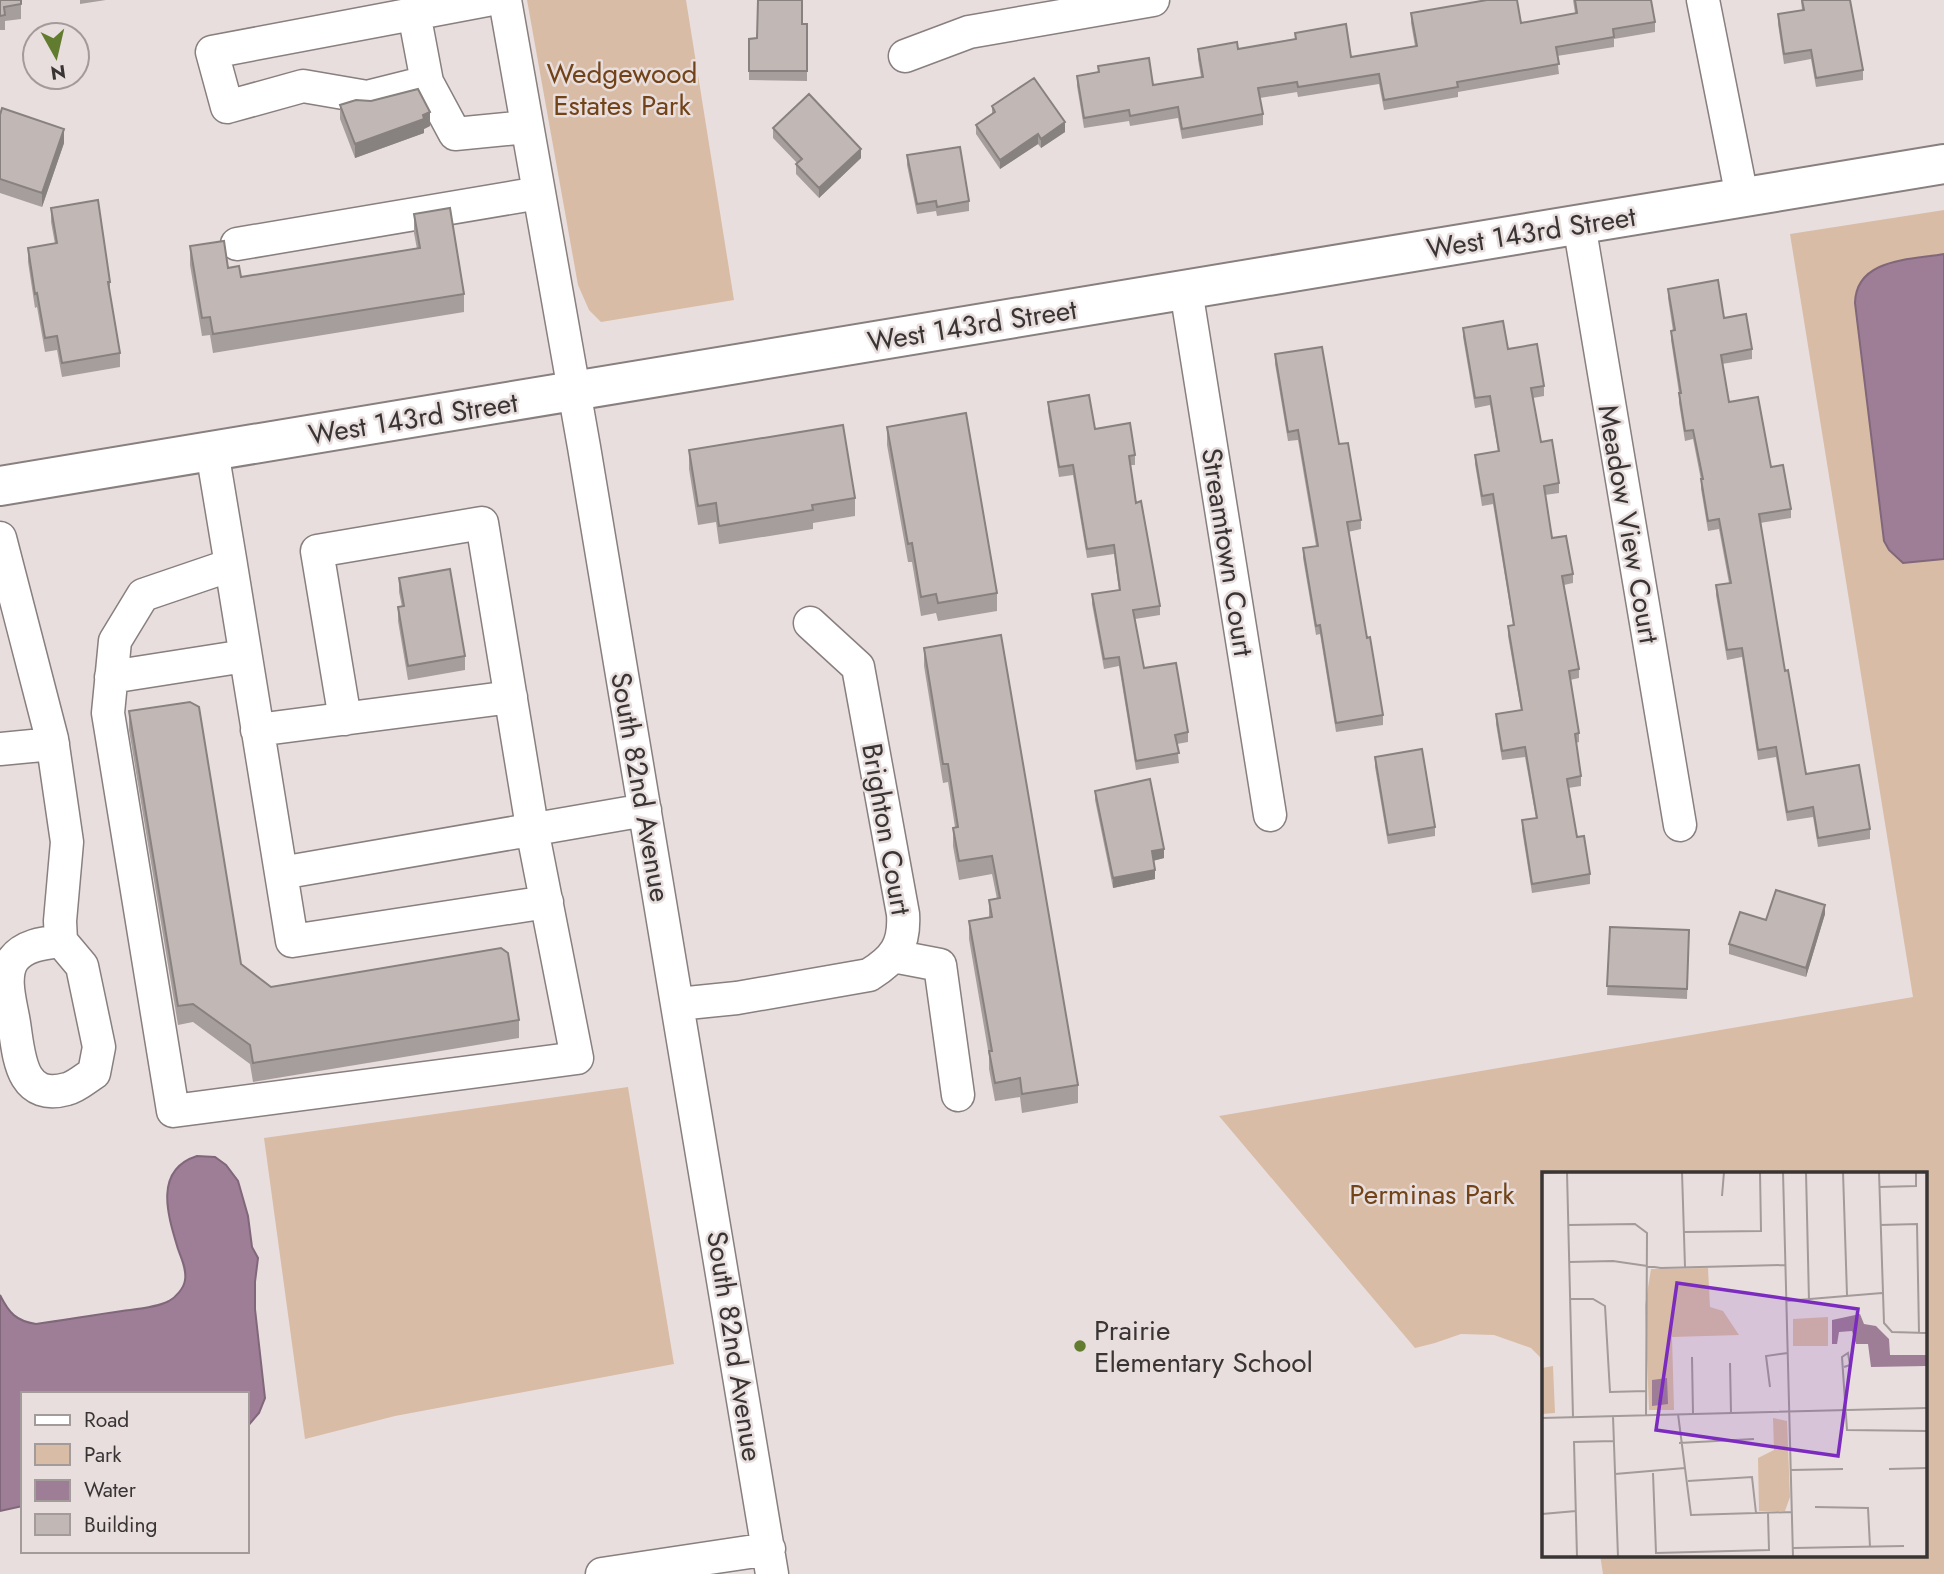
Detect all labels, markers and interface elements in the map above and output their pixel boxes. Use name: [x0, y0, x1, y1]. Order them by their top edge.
north arrow: [21, 21, 91, 91]
park label: Wedgewood Estates Park: [547, 53, 697, 126]
text: N: [49, 58, 68, 87]
street label: West 143rd Street: [1424, 196, 1639, 269]
street label: West 143rd Street: [865, 289, 1080, 362]
street label: West 143rd Street: [306, 382, 521, 455]
street label: Meadow View Court: [1587, 402, 1670, 647]
street label: Streamtown Court: [1191, 445, 1264, 659]
street label: South 82nd Avenue: [600, 669, 681, 905]
street label: Brighton Court: [851, 740, 922, 918]
inset map: [1542, 1172, 1926, 1556]
park label: Perminas Park: [1349, 1174, 1515, 1215]
street label: South 82nd Avenue: [696, 1228, 773, 1464]
place label: Prairie Elementary School: [1094, 1310, 1313, 1383]
marker: Prairie Elementary School: [1072, 1338, 1088, 1354]
legend: [21, 1392, 248, 1553]
text: Road: [84, 1405, 129, 1435]
text: Park: [84, 1440, 122, 1470]
text: Water: [84, 1475, 137, 1505]
text: Building: [84, 1510, 157, 1540]

